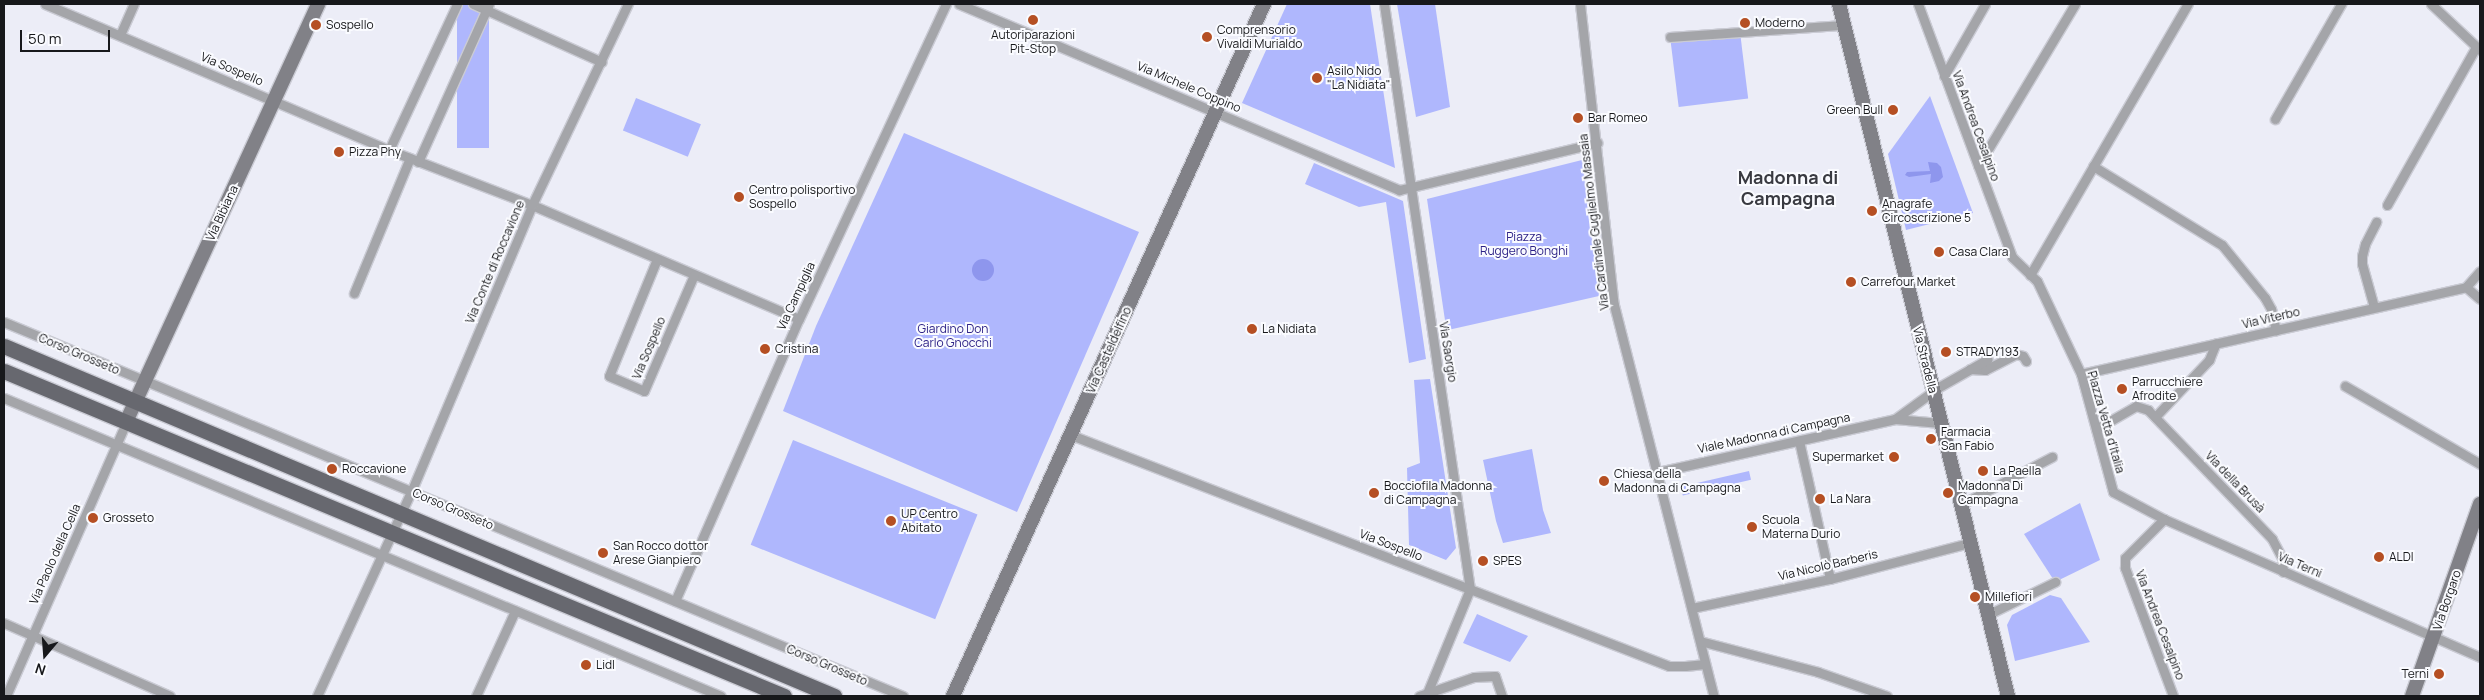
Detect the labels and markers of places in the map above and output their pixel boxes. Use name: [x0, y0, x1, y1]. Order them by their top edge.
marker: Autoriparazioni Pit-Stop: [1027, 14, 1039, 26]
place label: Moderno: [1755, 16, 1805, 30]
marker: Moderno: [1739, 17, 1751, 29]
place label: Sospello: [326, 18, 374, 32]
marker: Sospello: [310, 19, 322, 31]
place label: Comprensorio Vivaldi Murialdo: [1217, 23, 1302, 51]
place label: Autoriparazioni Pit-Stop: [991, 28, 1075, 56]
marker: Comprensorio Vivaldi Murialdo: [1201, 31, 1213, 43]
place label: Asilo Nido "La Nidiata": [1327, 64, 1390, 92]
marker: Asilo Nido "La Nidiata": [1311, 72, 1323, 84]
place label: Green Bull: [1827, 103, 1883, 117]
marker: Green Bull: [1887, 104, 1899, 116]
place label: Bar Romeo: [1588, 111, 1648, 125]
marker: Bar Romeo: [1572, 112, 1584, 124]
place label: Pizza Phy: [349, 145, 401, 159]
marker: Pizza Phy: [333, 146, 345, 158]
place label: Centro polisportivo Sospello: [749, 183, 855, 211]
marker: Centro polisportivo Sospello: [733, 191, 745, 203]
place label: Anagrafe Circoscrizione 5: [1882, 197, 1971, 225]
marker: Anagrafe Circoscrizione 5: [1866, 205, 1878, 217]
place label: Casa Clara: [1949, 245, 2008, 259]
marker: Casa Clara: [1933, 246, 1945, 258]
place label: Carrefour Market: [1861, 275, 1955, 289]
marker: Carrefour Market: [1845, 276, 1857, 288]
place label: La Nidiata: [1262, 322, 1316, 336]
marker: La Nidiata: [1246, 323, 1258, 335]
place label: Cristina: [775, 342, 818, 356]
marker: Cristina: [759, 343, 771, 355]
place label: STRADY193: [1956, 345, 2019, 359]
marker: STRADY193: [1940, 346, 1952, 358]
place label: Parrucchiere Afrodite: [2132, 375, 2203, 403]
marker: Parrucchiere Afrodite: [2116, 383, 2128, 395]
place label: Farmacia San Fabio: [1941, 425, 1994, 453]
marker: Farmacia San Fabio: [1925, 433, 1937, 445]
place label: Supermarket: [1812, 450, 1884, 464]
marker: Supermarket: [1888, 451, 1900, 463]
place label: Roccavione: [342, 462, 406, 476]
marker: Roccavione: [326, 463, 338, 475]
place label: La Paella: [1993, 464, 2041, 478]
marker: La Paella: [1977, 465, 1989, 477]
place label: Chiesa della Madonna di Campagna: [1614, 467, 1741, 495]
marker: Chiesa della Madonna di Campagna: [1598, 475, 1610, 487]
place label: Bocciofila Madonna di Campagna: [1384, 479, 1492, 507]
place label: Madonna Di Campagna: [1958, 479, 2023, 507]
marker: Bocciofila Madonna di Campagna: [1368, 487, 1380, 499]
marker: Madonna Di Campagna: [1942, 487, 1954, 499]
place label: La Nara: [1830, 492, 1871, 506]
marker: La Nara: [1814, 493, 1826, 505]
place label: UP Centro Abitato: [901, 507, 958, 535]
place label: Grosseto: [103, 511, 154, 525]
marker: Grosseto: [87, 512, 99, 524]
place label: Scuola Materna Durio: [1762, 513, 1840, 541]
marker: UP Centro Abitato: [885, 515, 897, 527]
marker: Scuola Materna Durio: [1746, 521, 1758, 533]
place label: San Rocco dottor Arese Gianpiero: [613, 539, 708, 567]
marker: San Rocco dottor Arese Gianpiero: [597, 547, 609, 559]
place label: ALDI: [2389, 550, 2414, 564]
marker: ALDI: [2373, 551, 2385, 563]
place label: SPES: [1493, 554, 1522, 568]
marker: SPES: [1477, 555, 1489, 567]
place label: Millefiori: [1985, 590, 2032, 604]
marker: Millefiori: [1969, 591, 1981, 603]
place label: Lidl: [596, 658, 615, 672]
marker: Lidl: [580, 659, 592, 671]
place label: Terni: [2402, 667, 2429, 681]
marker: Terni: [2433, 668, 2445, 680]

